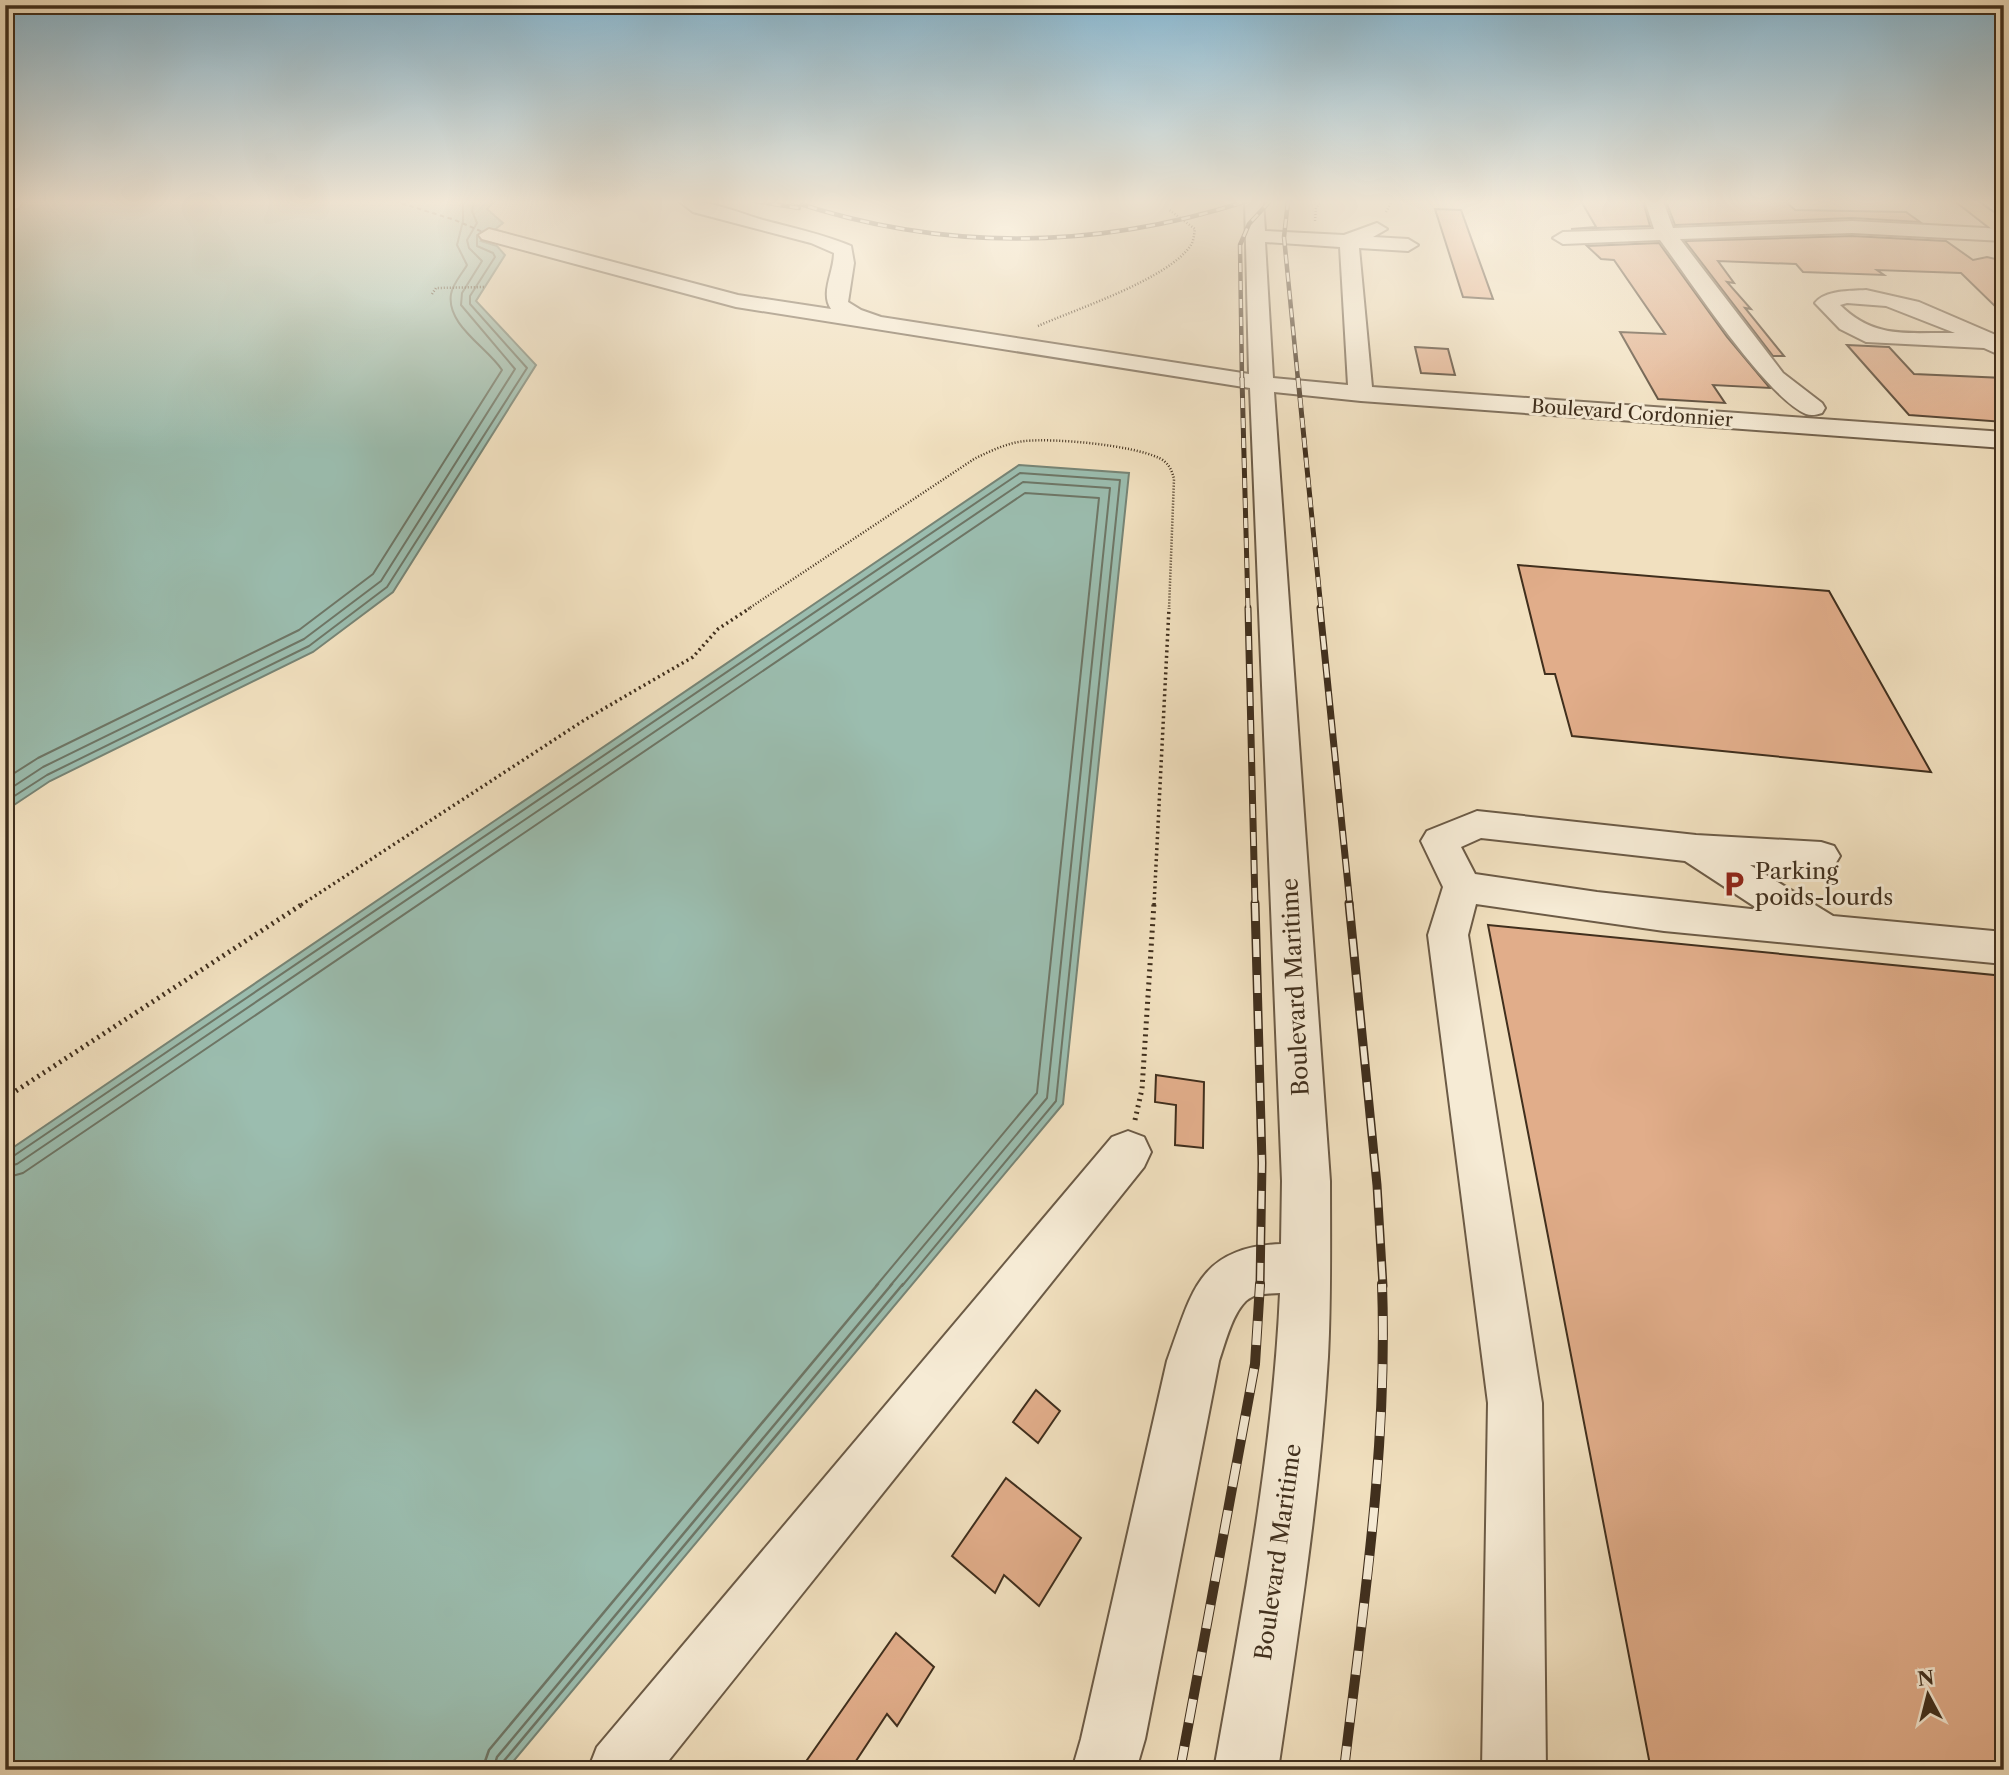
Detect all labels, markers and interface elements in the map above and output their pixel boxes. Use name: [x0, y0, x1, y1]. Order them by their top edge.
street label: Boulevard Cordonnier: [1530, 394, 1734, 432]
place label: Parking poids-lourds: [1755, 857, 1893, 911]
parking icon: Parking poids-lourds: [1719, 869, 1749, 899]
street label: Boulevard Maritime: [1275, 877, 1315, 1097]
street label: Boulevard Maritime: [1249, 1442, 1307, 1662]
north arrow: [1894, 1660, 1964, 1730]
text: N: [1916, 1666, 1936, 1691]

